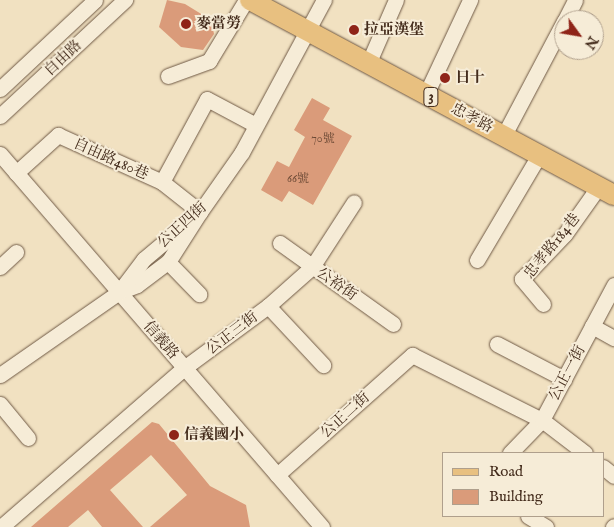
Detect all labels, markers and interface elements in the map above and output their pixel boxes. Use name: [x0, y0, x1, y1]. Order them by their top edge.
north arrow: [554, 10, 604, 60]
place label: 麥當勞: [196, 15, 241, 33]
marker: 麥當勞: [180, 18, 192, 30]
place label: 拉亞漢堡: [364, 21, 424, 39]
marker: 拉亞漢堡: [348, 24, 360, 36]
text: N: [580, 33, 602, 52]
street label: 自由路: [40, 36, 86, 80]
place label: 日十: [455, 69, 485, 87]
marker: 日十: [439, 72, 451, 84]
road number: 3: [422, 85, 440, 108]
street label: 忠孝路: [448, 99, 496, 137]
house number: 70號: [311, 132, 335, 146]
street label: 自由路480巷: [71, 134, 151, 184]
house number: 66號: [287, 172, 309, 186]
street label: 公正四街: [154, 198, 210, 252]
street label: 忠孝路184巷: [520, 210, 584, 282]
street label: 公裕街: [313, 264, 361, 304]
street label: 公正三街: [203, 308, 261, 358]
street label: 信義路: [139, 317, 183, 363]
street label: 公正一街: [545, 342, 589, 404]
street label: 公正二街: [317, 388, 373, 442]
place label: 信義國小: [184, 426, 244, 444]
marker: 信義國小: [168, 429, 180, 441]
legend: [442, 452, 604, 517]
text: Road: [489, 462, 523, 481]
text: Building: [489, 487, 543, 506]

